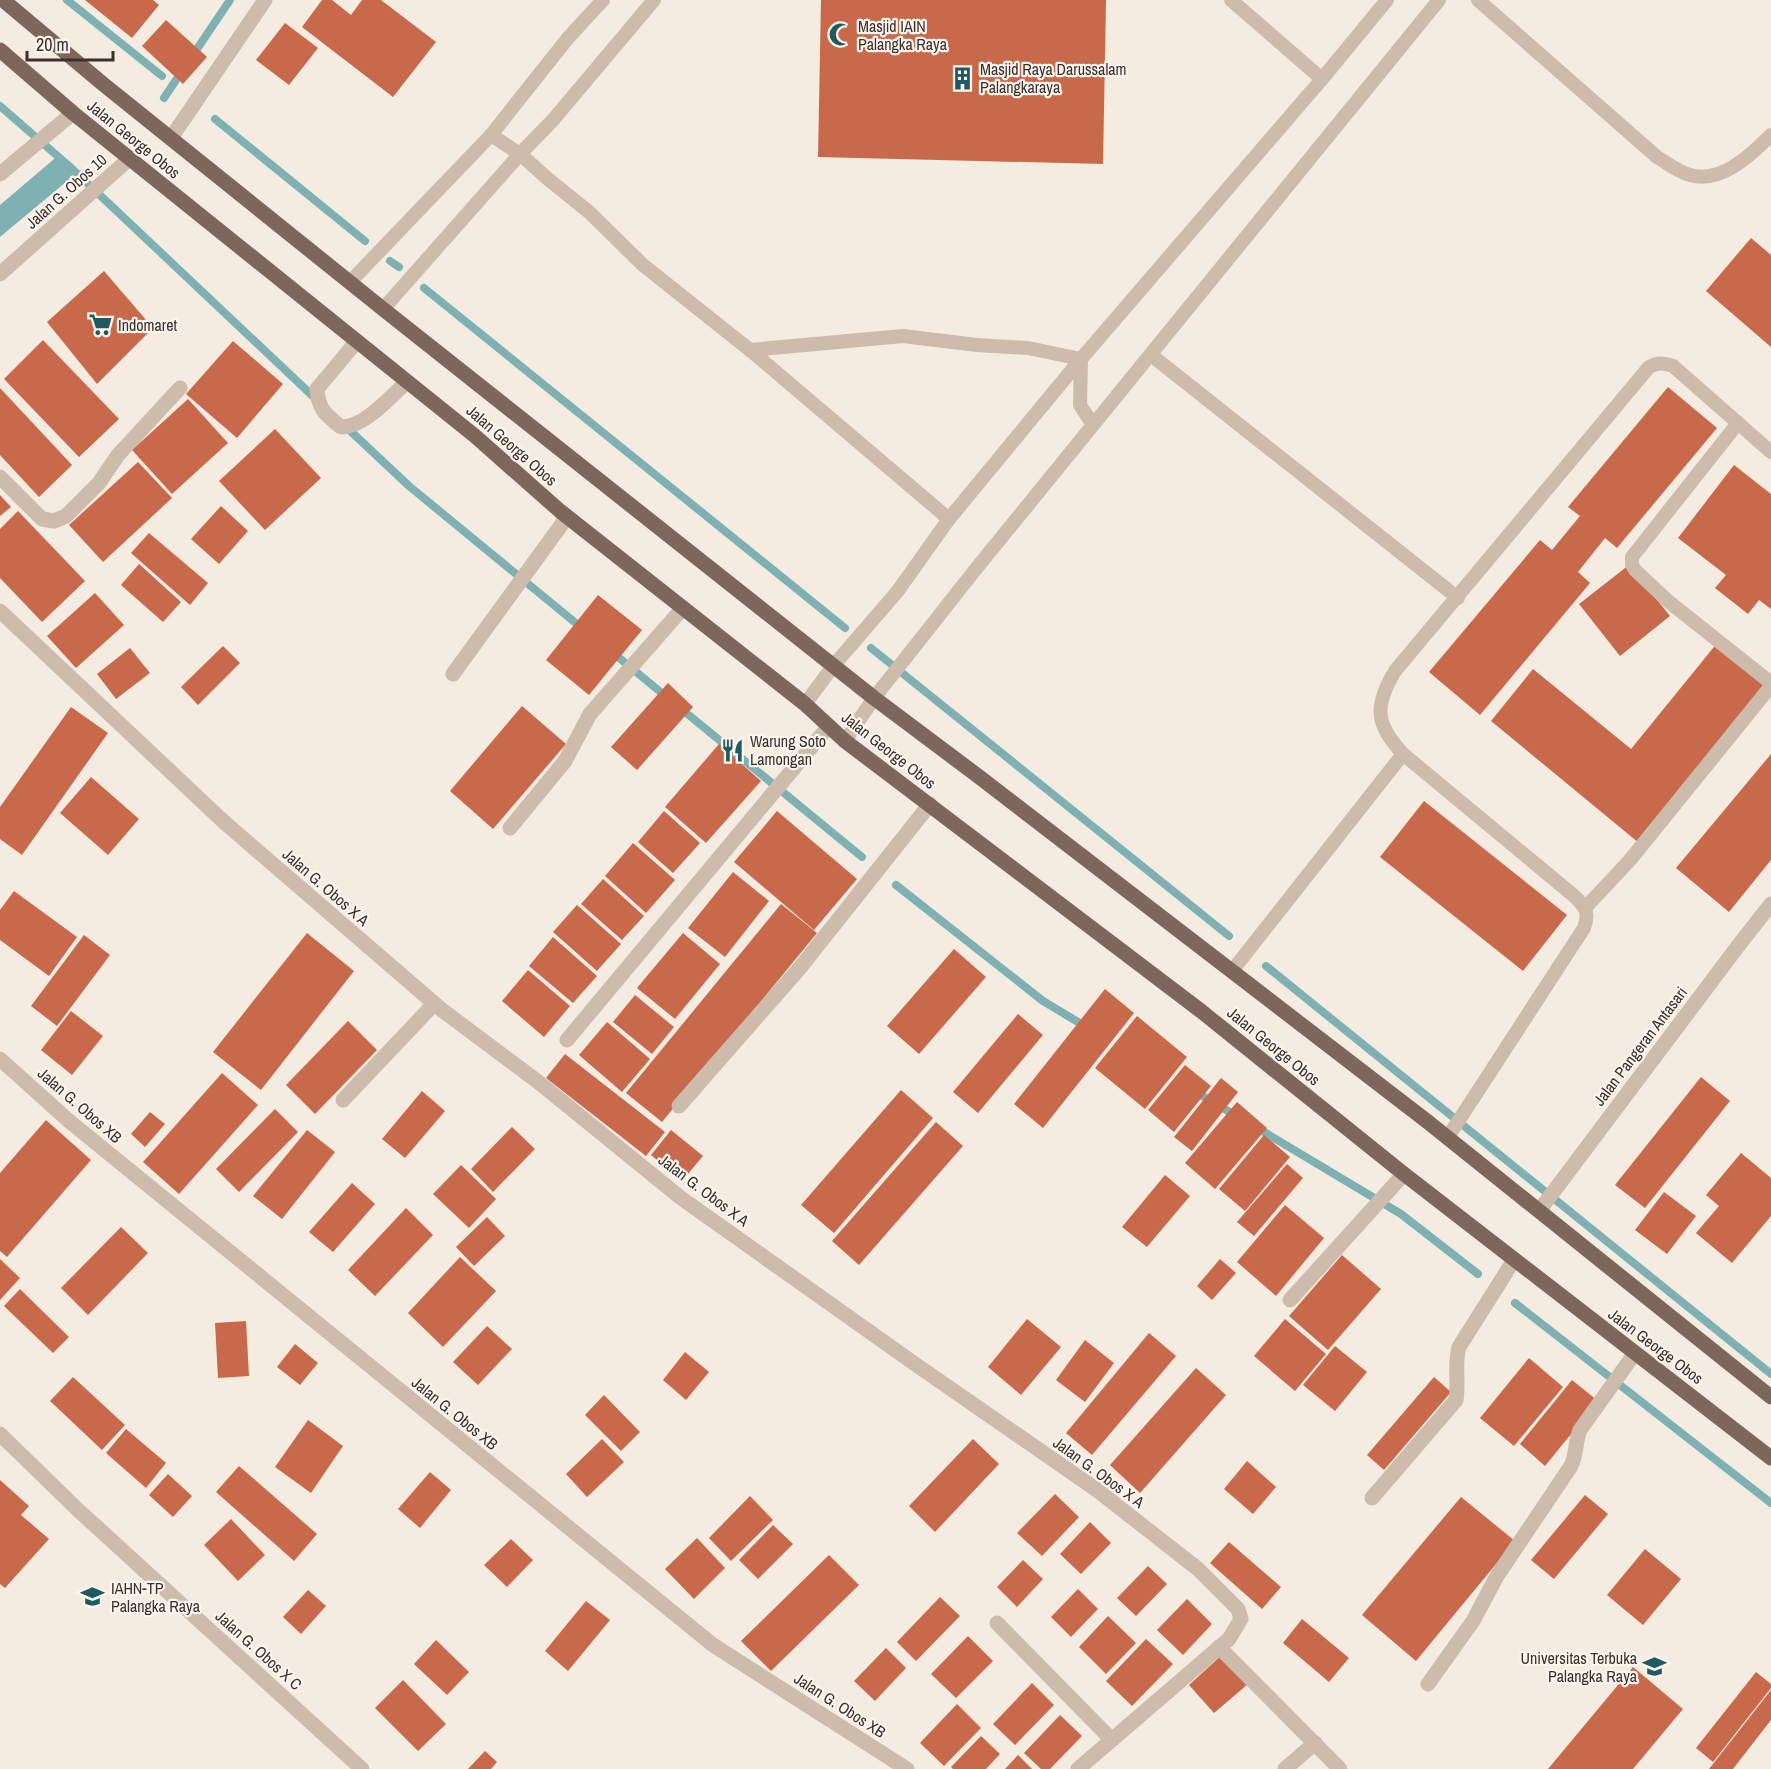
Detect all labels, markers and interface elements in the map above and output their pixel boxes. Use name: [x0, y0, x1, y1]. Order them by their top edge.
place label: Masjid IAIN Palangka Raya: [858, 15, 948, 55]
mosque icon: Masjid IAIN Palangka Raya: [827, 22, 853, 48]
scale bar: [27, 24, 112, 62]
text: 20 m: [36, 32, 69, 57]
place label: Masjid Raya Darussalam Palangkaraya: [980, 58, 1127, 98]
building icon: Masjid Raya Darussalam Palangkaraya: [949, 65, 975, 91]
street label: Jalan George Obos: [83, 95, 185, 183]
street label: Jalan G. Obos 10: [21, 149, 111, 233]
supermarket icon: Indomaret: [87, 312, 113, 338]
place label: Indomaret: [118, 314, 177, 336]
street label: Jalan George Obos: [462, 399, 562, 491]
street label: Jalan George Obos: [837, 706, 941, 794]
place label: Warung Soto Lamongan: [750, 730, 826, 770]
restaurant icon: Warung Soto Lamongan: [719, 737, 745, 763]
street label: Jalan G. Obos X A: [278, 843, 374, 931]
street label: Jalan Pangeran Antasari: [1588, 982, 1692, 1110]
street label: Jalan George Obos: [1223, 1002, 1325, 1090]
street label: Jalan G. Obos XB: [33, 1062, 127, 1148]
street label: Jalan G. Obos X A: [654, 1149, 754, 1231]
street label: Jalan George Obos: [1604, 1303, 1708, 1389]
street label: Jalan G. Obos XB: [407, 1371, 503, 1455]
street label: Jalan G. Obos X A: [1049, 1431, 1149, 1513]
place label: IAHN-TP Palangka Raya: [111, 1577, 201, 1617]
school or university icon: IAHN-TP Palangka Raya: [80, 1584, 106, 1610]
street label: Jalan G. Obos X C: [211, 1605, 307, 1695]
place label: Universitas Terbuka Palangka Raya: [1521, 1647, 1638, 1687]
school or university icon: Universitas Terbuka Palangka Raya: [1642, 1654, 1668, 1680]
street label: Jalan G. Obos XB: [790, 1667, 890, 1743]

